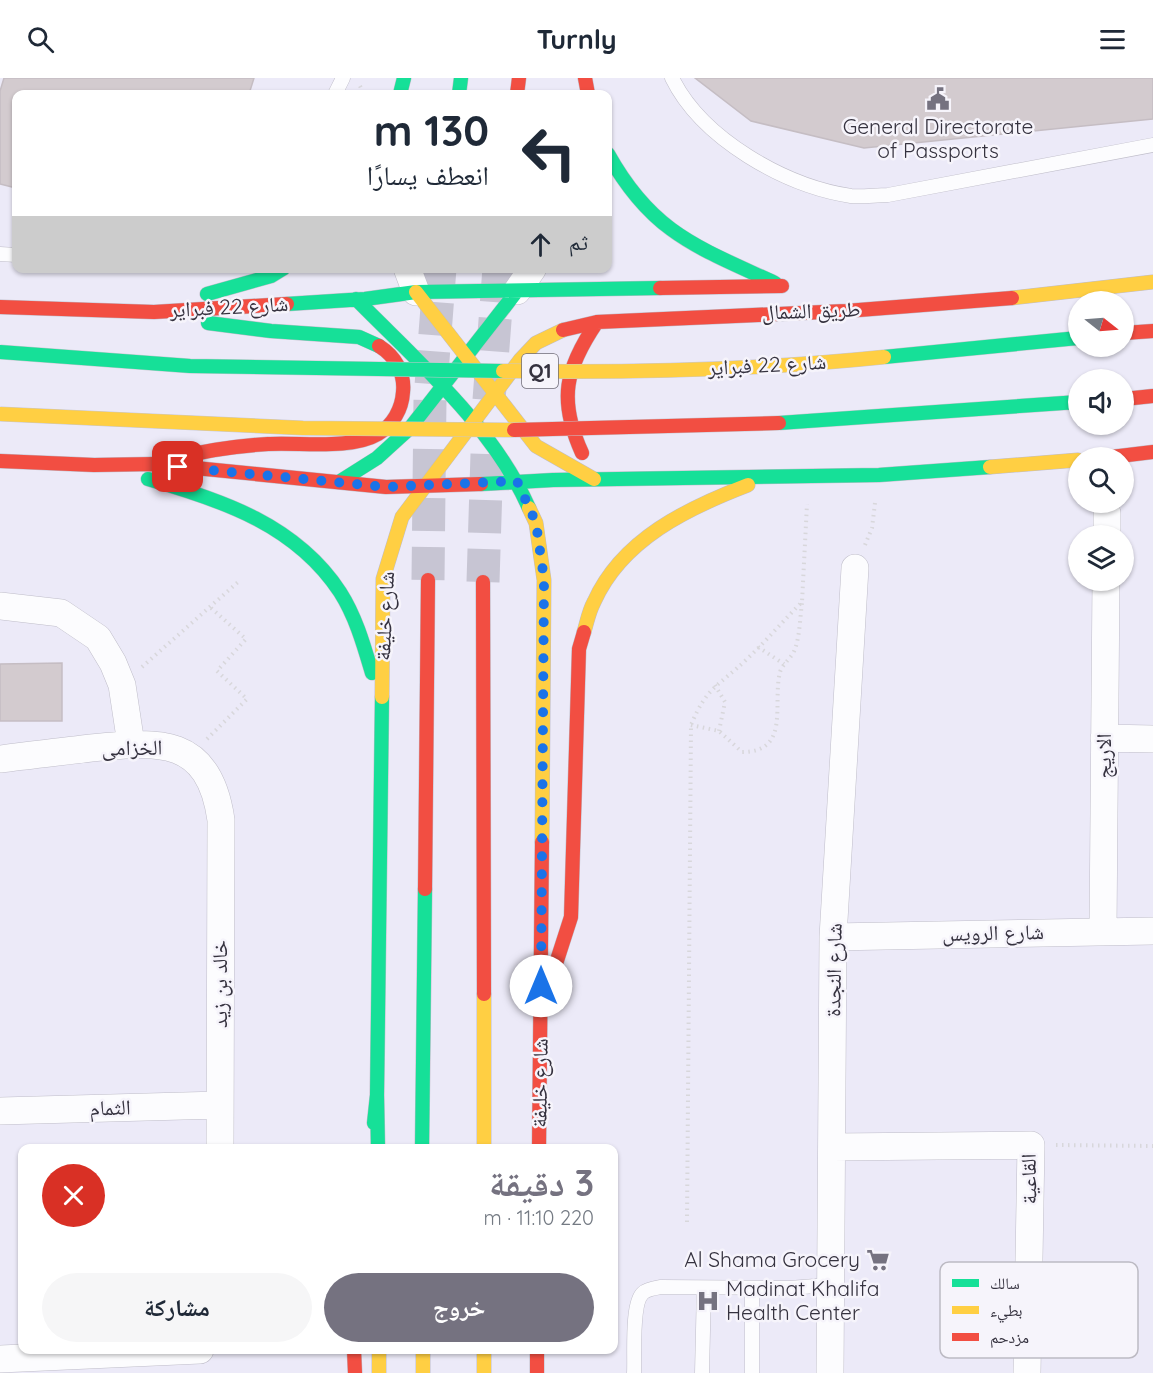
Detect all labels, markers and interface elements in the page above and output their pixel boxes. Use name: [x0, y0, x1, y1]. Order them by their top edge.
text: Turnly: [536, 22, 617, 56]
icon: search: [24, 23, 57, 56]
icon: menu: [1096, 23, 1129, 56]
public building icon: General Directorate of Passports: [925, 86, 951, 112]
text: 130 m: [374, 104, 489, 157]
place label: General Directorate of Passports: [843, 113, 1033, 163]
icon: left: [510, 114, 588, 192]
text: انعطف يسارًا: [367, 158, 489, 192]
icon: ahead: [524, 228, 557, 261]
text: ثم: [569, 228, 588, 256]
street label: شارع 22 فبراير: [168, 290, 289, 323]
north arrow: [1068, 291, 1134, 357]
map controls: [1068, 291, 1134, 591]
street label: طريق الشمال: [761, 295, 861, 326]
street label: شارع 22 فبراير: [706, 348, 827, 381]
road number: Q1: [522, 354, 558, 388]
button: sound: [1068, 369, 1134, 435]
pin: [152, 441, 203, 492]
button: search: [1068, 447, 1134, 513]
icon: arrive: [161, 450, 194, 483]
button: layers: [1068, 525, 1134, 591]
street label: شارع خليفة: [369, 571, 400, 661]
street label: الخزامى: [101, 733, 163, 762]
street label: الاريج: [1090, 733, 1117, 779]
street label: شارع الرويس: [942, 918, 1044, 947]
street label: شارع النجدة: [819, 923, 848, 1017]
street label: خالد بن زيد: [206, 940, 233, 1028]
position arrow: [509, 954, 573, 1018]
street label: شارع خليفة: [525, 1038, 554, 1128]
street label: الثمام: [89, 1093, 131, 1123]
street label: القاعية: [1015, 1154, 1041, 1205]
text: 3 دقيقة: [489, 1160, 594, 1205]
button: close: [42, 1164, 105, 1227]
text: 220 m · 11:10: [484, 1205, 594, 1230]
place label: Al Shama Grocery: [684, 1246, 860, 1272]
supermarket icon: Al Shama Grocery: [865, 1247, 891, 1273]
legend: [940, 1262, 1138, 1358]
button: مشاركة: [42, 1273, 312, 1342]
button: خروج: [324, 1273, 594, 1342]
text: سالك: [990, 1273, 1020, 1293]
place label: Madinat Khalifa Health Center: [726, 1275, 879, 1325]
hospital icon: Madinat Khalifa Health Center: [695, 1288, 721, 1314]
text: بطيء: [990, 1300, 1022, 1323]
text: مزدحم: [990, 1327, 1029, 1348]

